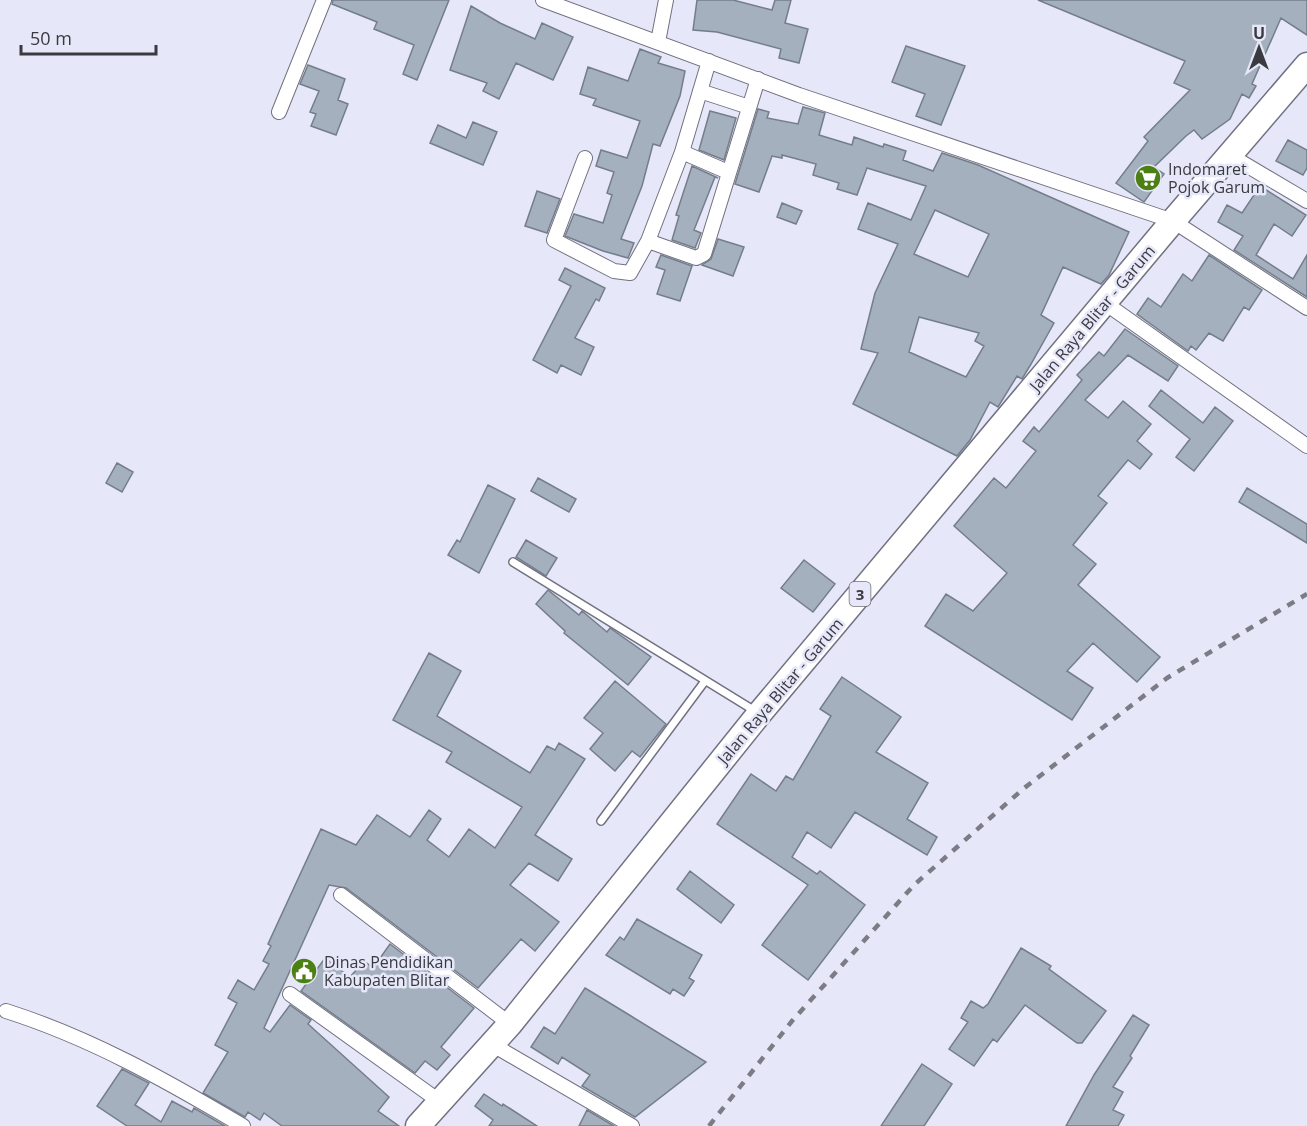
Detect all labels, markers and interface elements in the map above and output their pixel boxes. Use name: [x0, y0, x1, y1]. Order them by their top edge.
scale bar: [21, 18, 156, 56]
north arrow: [1229, 18, 1289, 78]
text: U: [1253, 22, 1265, 44]
text: 50 m: [30, 26, 72, 50]
place label: Indomaret Pojok Garum: [1168, 158, 1265, 198]
supermarket icon: Indomaret Pojok Garum: [1133, 163, 1163, 193]
street label: Jalan Raya Blitar - Garum: [1023, 240, 1160, 397]
road number: 3: [850, 582, 870, 606]
street label: Jalan Raya Blitar - Garum: [711, 613, 848, 770]
place label: Dinas Pendidikan Kabupaten Blitar: [324, 951, 453, 991]
public building icon: Dinas Pendidikan Kabupaten Blitar: [289, 956, 319, 986]

